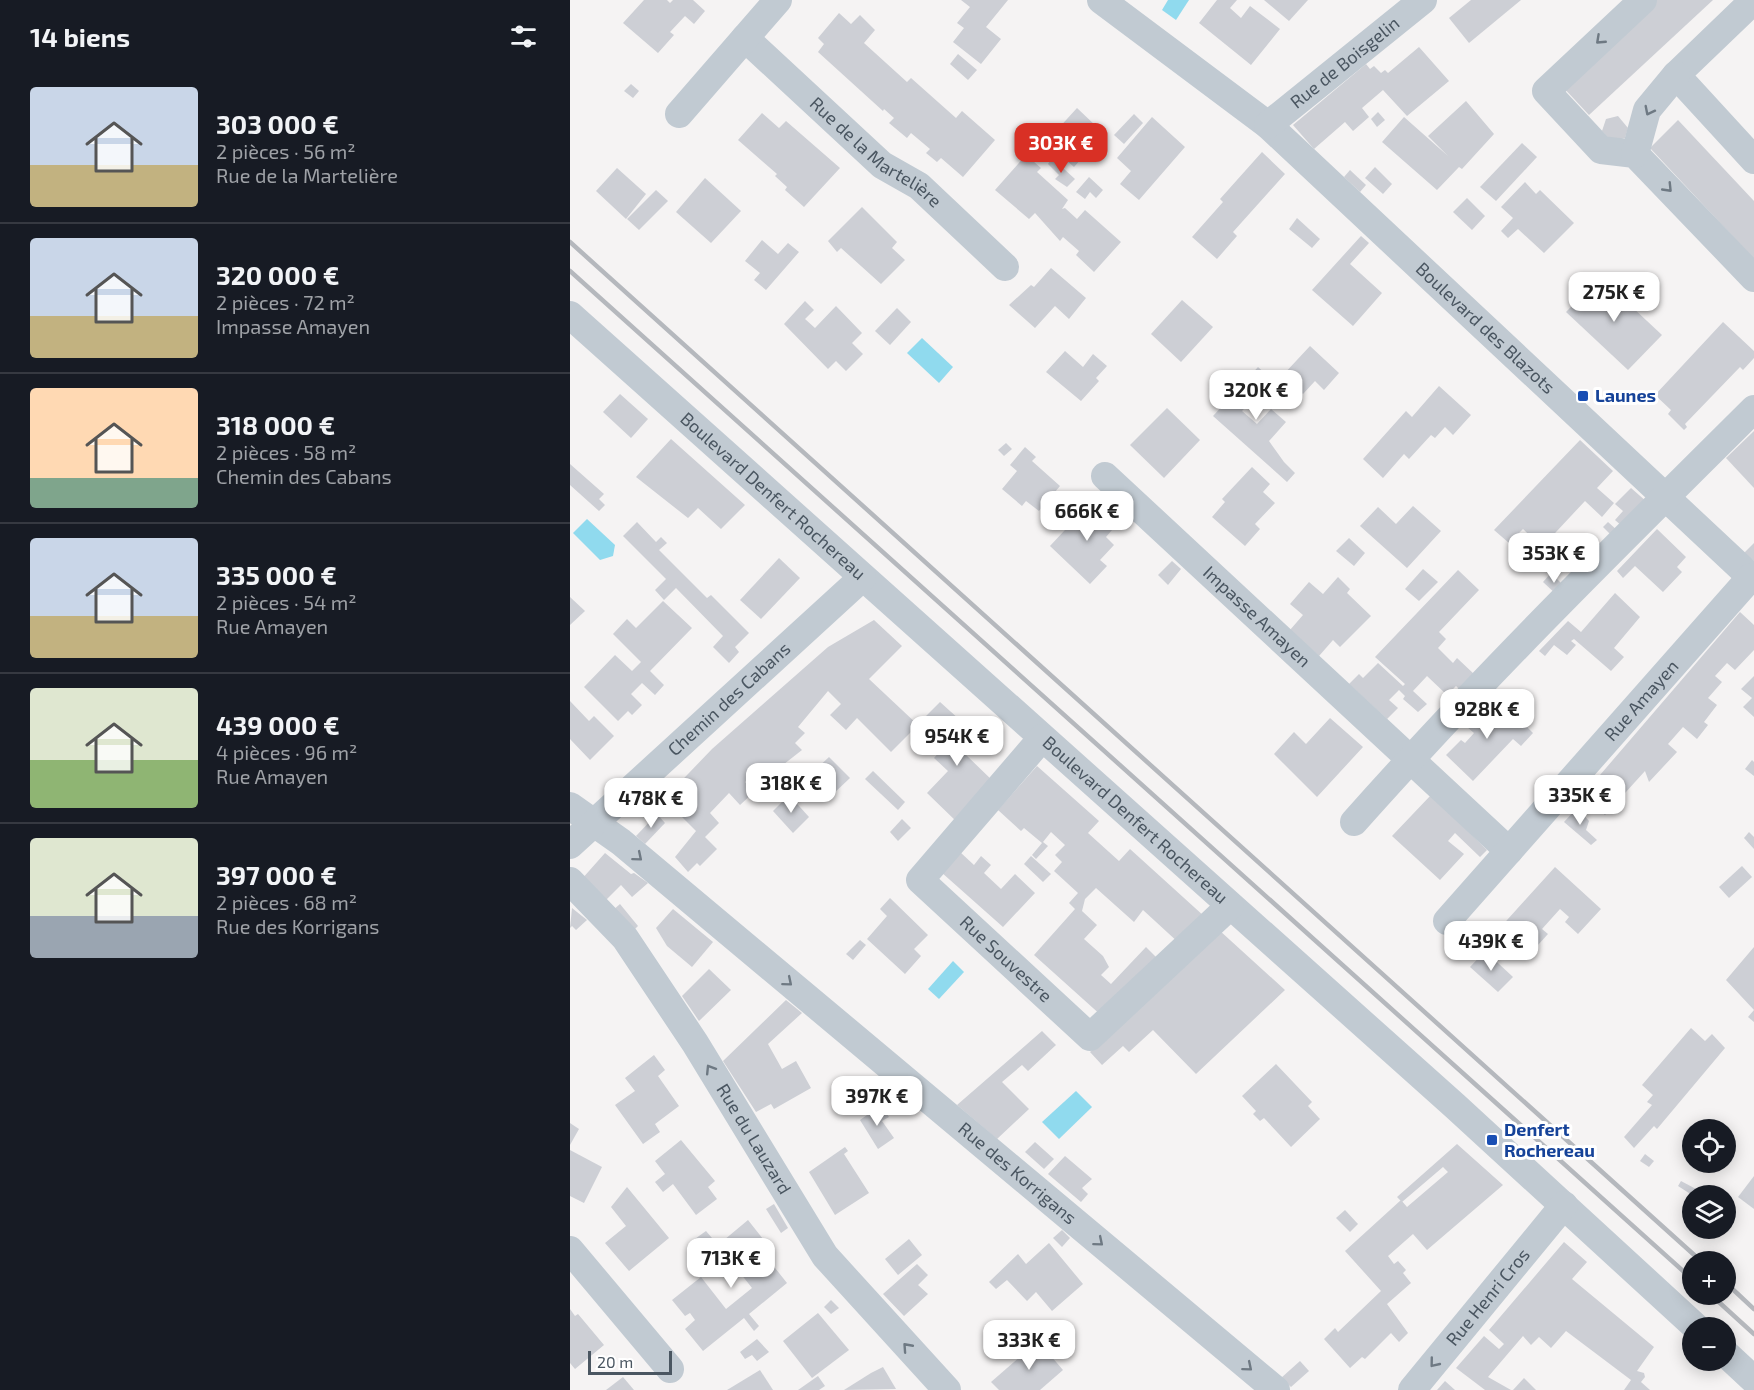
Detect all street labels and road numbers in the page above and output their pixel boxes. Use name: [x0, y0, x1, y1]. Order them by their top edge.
street label: Rue de Boisgelin: [1285, 11, 1404, 113]
street label: Rue de la Martelière: [806, 92, 947, 212]
street label: Boulevard des Blazots: [1412, 257, 1560, 398]
street label: Boulevard Denfert Rochereau: [676, 407, 871, 584]
street label: Impasse Amayen: [1199, 561, 1316, 671]
street label: Chemin des Cabans: [663, 637, 795, 760]
street label: Rue Amayen: [1599, 655, 1683, 745]
street label: Boulevard Denfert Rochereau: [1039, 731, 1233, 908]
street label: Rue Souvestre: [956, 911, 1057, 1006]
street label: Rue du Lauzard: [712, 1079, 797, 1198]
street label: Rue des Korrigans: [954, 1117, 1081, 1228]
street label: Rue Henri Cros: [1441, 1243, 1534, 1350]

